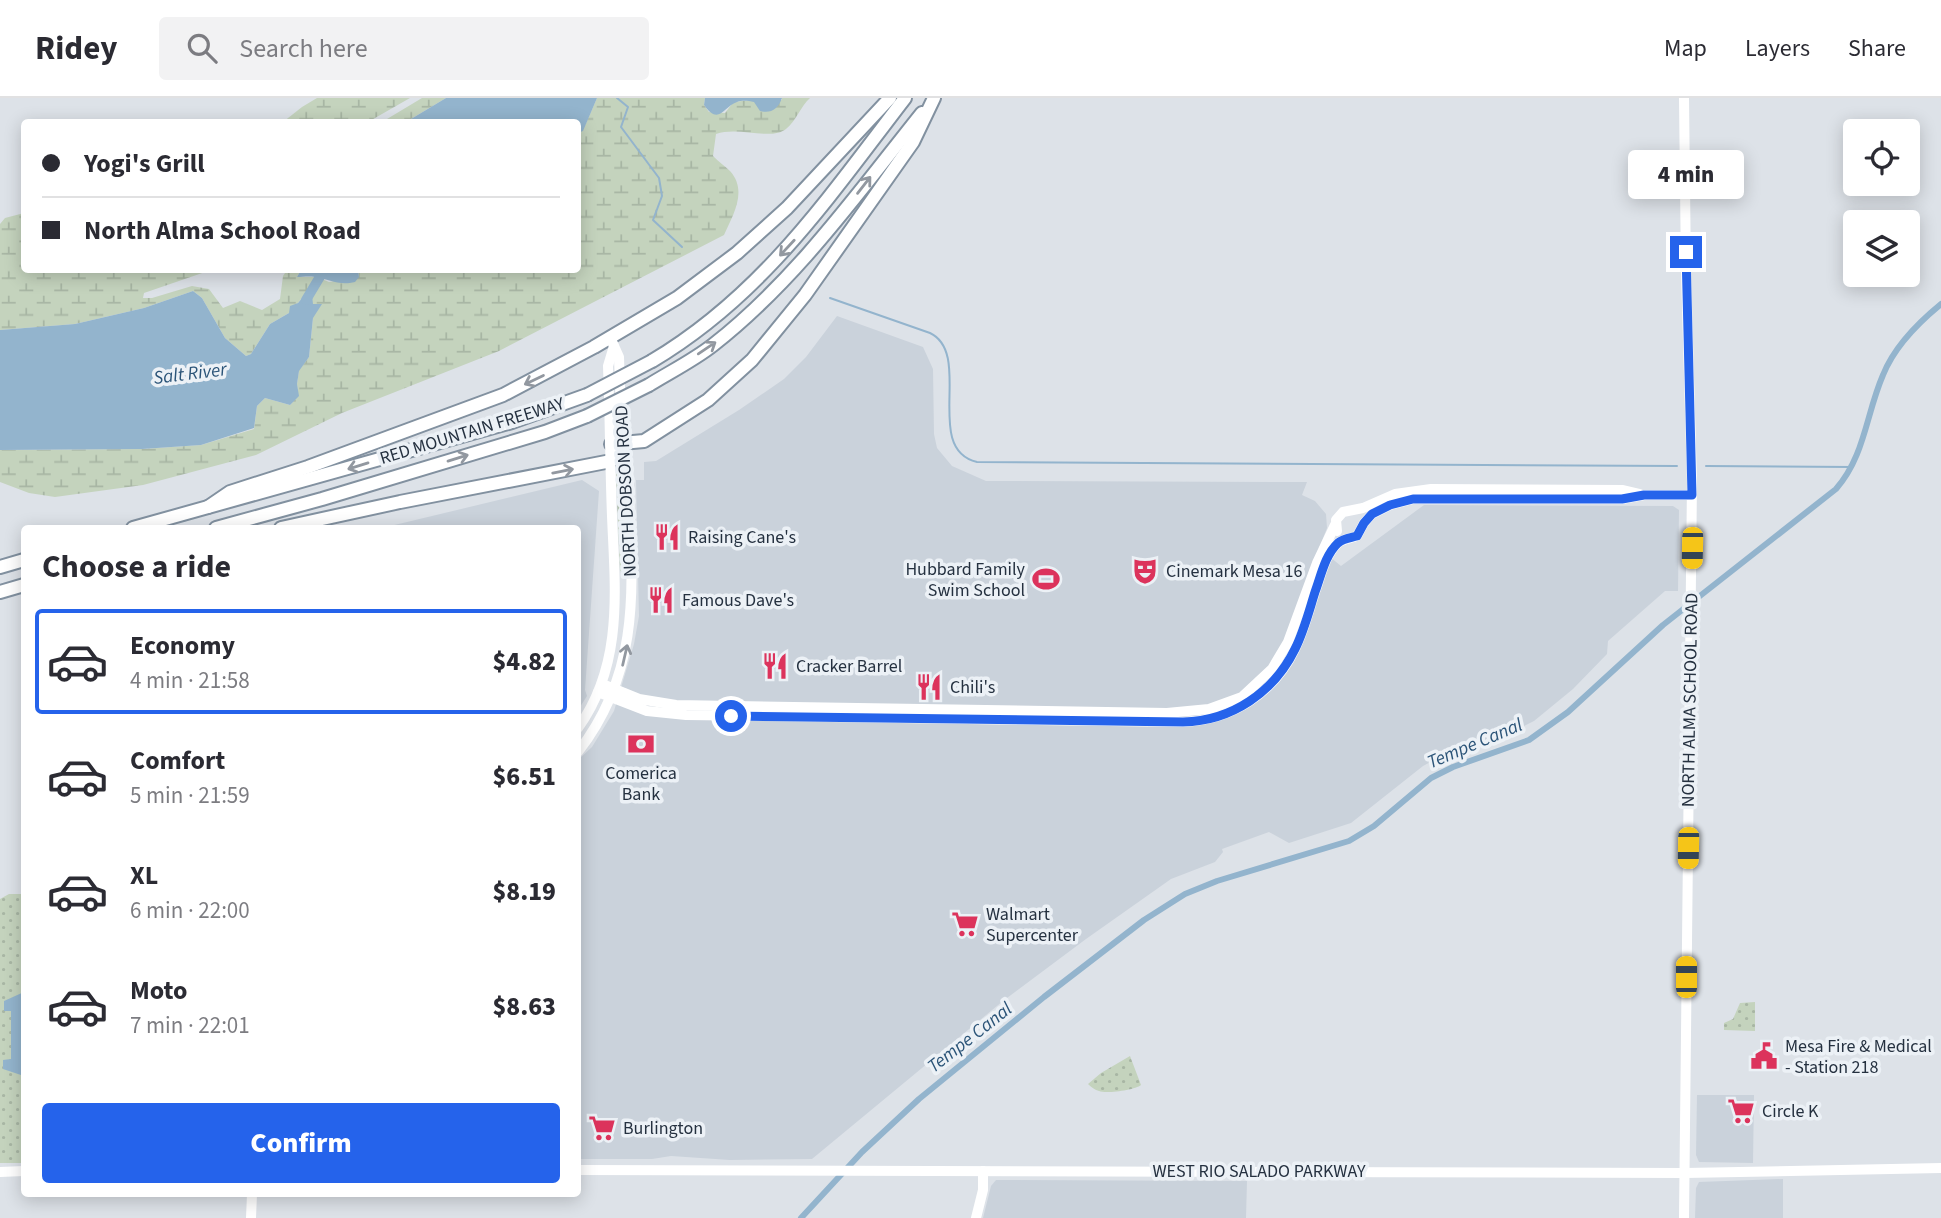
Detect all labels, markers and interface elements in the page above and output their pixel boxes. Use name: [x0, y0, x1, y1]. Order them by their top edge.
search box: [159, 17, 649, 80]
text: Ridey: [35, 25, 117, 72]
icon: search: [183, 29, 221, 67]
text: Search here: [239, 30, 368, 67]
text: Map: [1664, 31, 1707, 66]
text: Layers: [1745, 31, 1810, 66]
text: Share: [1848, 31, 1906, 66]
map controls: [1843, 119, 1920, 287]
button: locate: [1843, 119, 1920, 196]
text: Yogi's Grill: [84, 145, 205, 182]
callout: 4 min: [1628, 150, 1744, 200]
text: 4 min: [1658, 158, 1714, 191]
one-way arrow: [857, 176, 872, 195]
button: layers: [1843, 210, 1920, 287]
text: North Alma School Road: [84, 212, 361, 249]
route end: [1670, 236, 1702, 268]
one-way arrow: [779, 239, 796, 256]
one-way arrow: [697, 341, 716, 355]
water label: Salt River: [152, 356, 230, 392]
one-way arrow: [524, 373, 545, 387]
street label: RED MOUNTAIN FREEWAY: [377, 391, 568, 471]
street label: NORTH DOBSON ROAD: [609, 405, 643, 577]
one-way arrow: [446, 451, 468, 464]
one-way arrow: [347, 460, 369, 473]
one-way arrow: [551, 464, 574, 477]
restaurant icon: Raising Cane's: [652, 522, 682, 552]
place label: Raising Cane's: [688, 525, 796, 550]
car: [1682, 527, 1703, 569]
text: Choose a ride: [42, 544, 231, 590]
theatre icon: Cinemark Mesa 16: [1130, 556, 1160, 586]
place label: Hubbard Family Swim School: [905, 557, 1026, 603]
place label: Cinemark Mesa 16: [1166, 559, 1302, 584]
sports icon: Hubbard Family Swim School: [1031, 564, 1061, 594]
restaurant icon: Famous Dave's: [646, 585, 676, 615]
place label: Famous Dave's: [682, 588, 794, 613]
street label: NORTH ALMA SCHOOL ROAD: [1676, 593, 1704, 807]
text: Economy: [130, 627, 235, 664]
icon: car: [46, 630, 109, 693]
text: $4.82: [492, 643, 556, 680]
one-way arrow: [619, 644, 632, 667]
restaurant icon: Cracker Barrel: [760, 651, 790, 681]
place label: Cracker Barrel: [796, 654, 902, 679]
text: 4 min · 21:58: [130, 664, 250, 697]
restaurant icon: Chili's: [914, 672, 944, 702]
place label: Chili's: [950, 675, 995, 700]
route start: [715, 700, 747, 732]
water label: Tempe Canal: [1423, 712, 1527, 776]
bank icon: Comerica Bank: [626, 729, 656, 759]
text: Comfort: [130, 742, 225, 779]
icon: car: [46, 745, 109, 808]
text: $6.51: [492, 758, 556, 795]
place label: Comerica Bank: [605, 761, 677, 807]
text: 5 min · 21:59: [130, 779, 250, 812]
car: [1678, 827, 1699, 869]
text: XL: [130, 857, 158, 894]
icon: car: [46, 860, 109, 923]
text: $8.19: [492, 873, 556, 910]
text: 6 min · 22:00: [130, 894, 250, 927]
place label: Walmart Supercenter: [986, 902, 1079, 948]
supermarket icon: Walmart Supercenter: [950, 909, 980, 939]
car: [1676, 956, 1697, 998]
text: Moto: [130, 972, 187, 1009]
icon: car: [46, 975, 109, 1038]
text: $8.63: [492, 988, 556, 1025]
water label: Tempe Canal: [922, 996, 1018, 1080]
text: 7 min · 22:01: [130, 1009, 250, 1042]
place label: Mesa Fire & Medical - Station 218: [1785, 1034, 1932, 1080]
public building icon: Mesa Fire & Medical - Station 218: [1749, 1041, 1779, 1071]
supermarket icon: Circle K: [1726, 1096, 1756, 1126]
place label: Circle K: [1762, 1099, 1819, 1124]
button: Confirm: [42, 1103, 560, 1183]
supermarket icon: Burlington: [587, 1113, 617, 1143]
place label: Burlington: [623, 1116, 703, 1141]
street label: WEST RIO SALADO PARKWAY: [1152, 1159, 1366, 1184]

